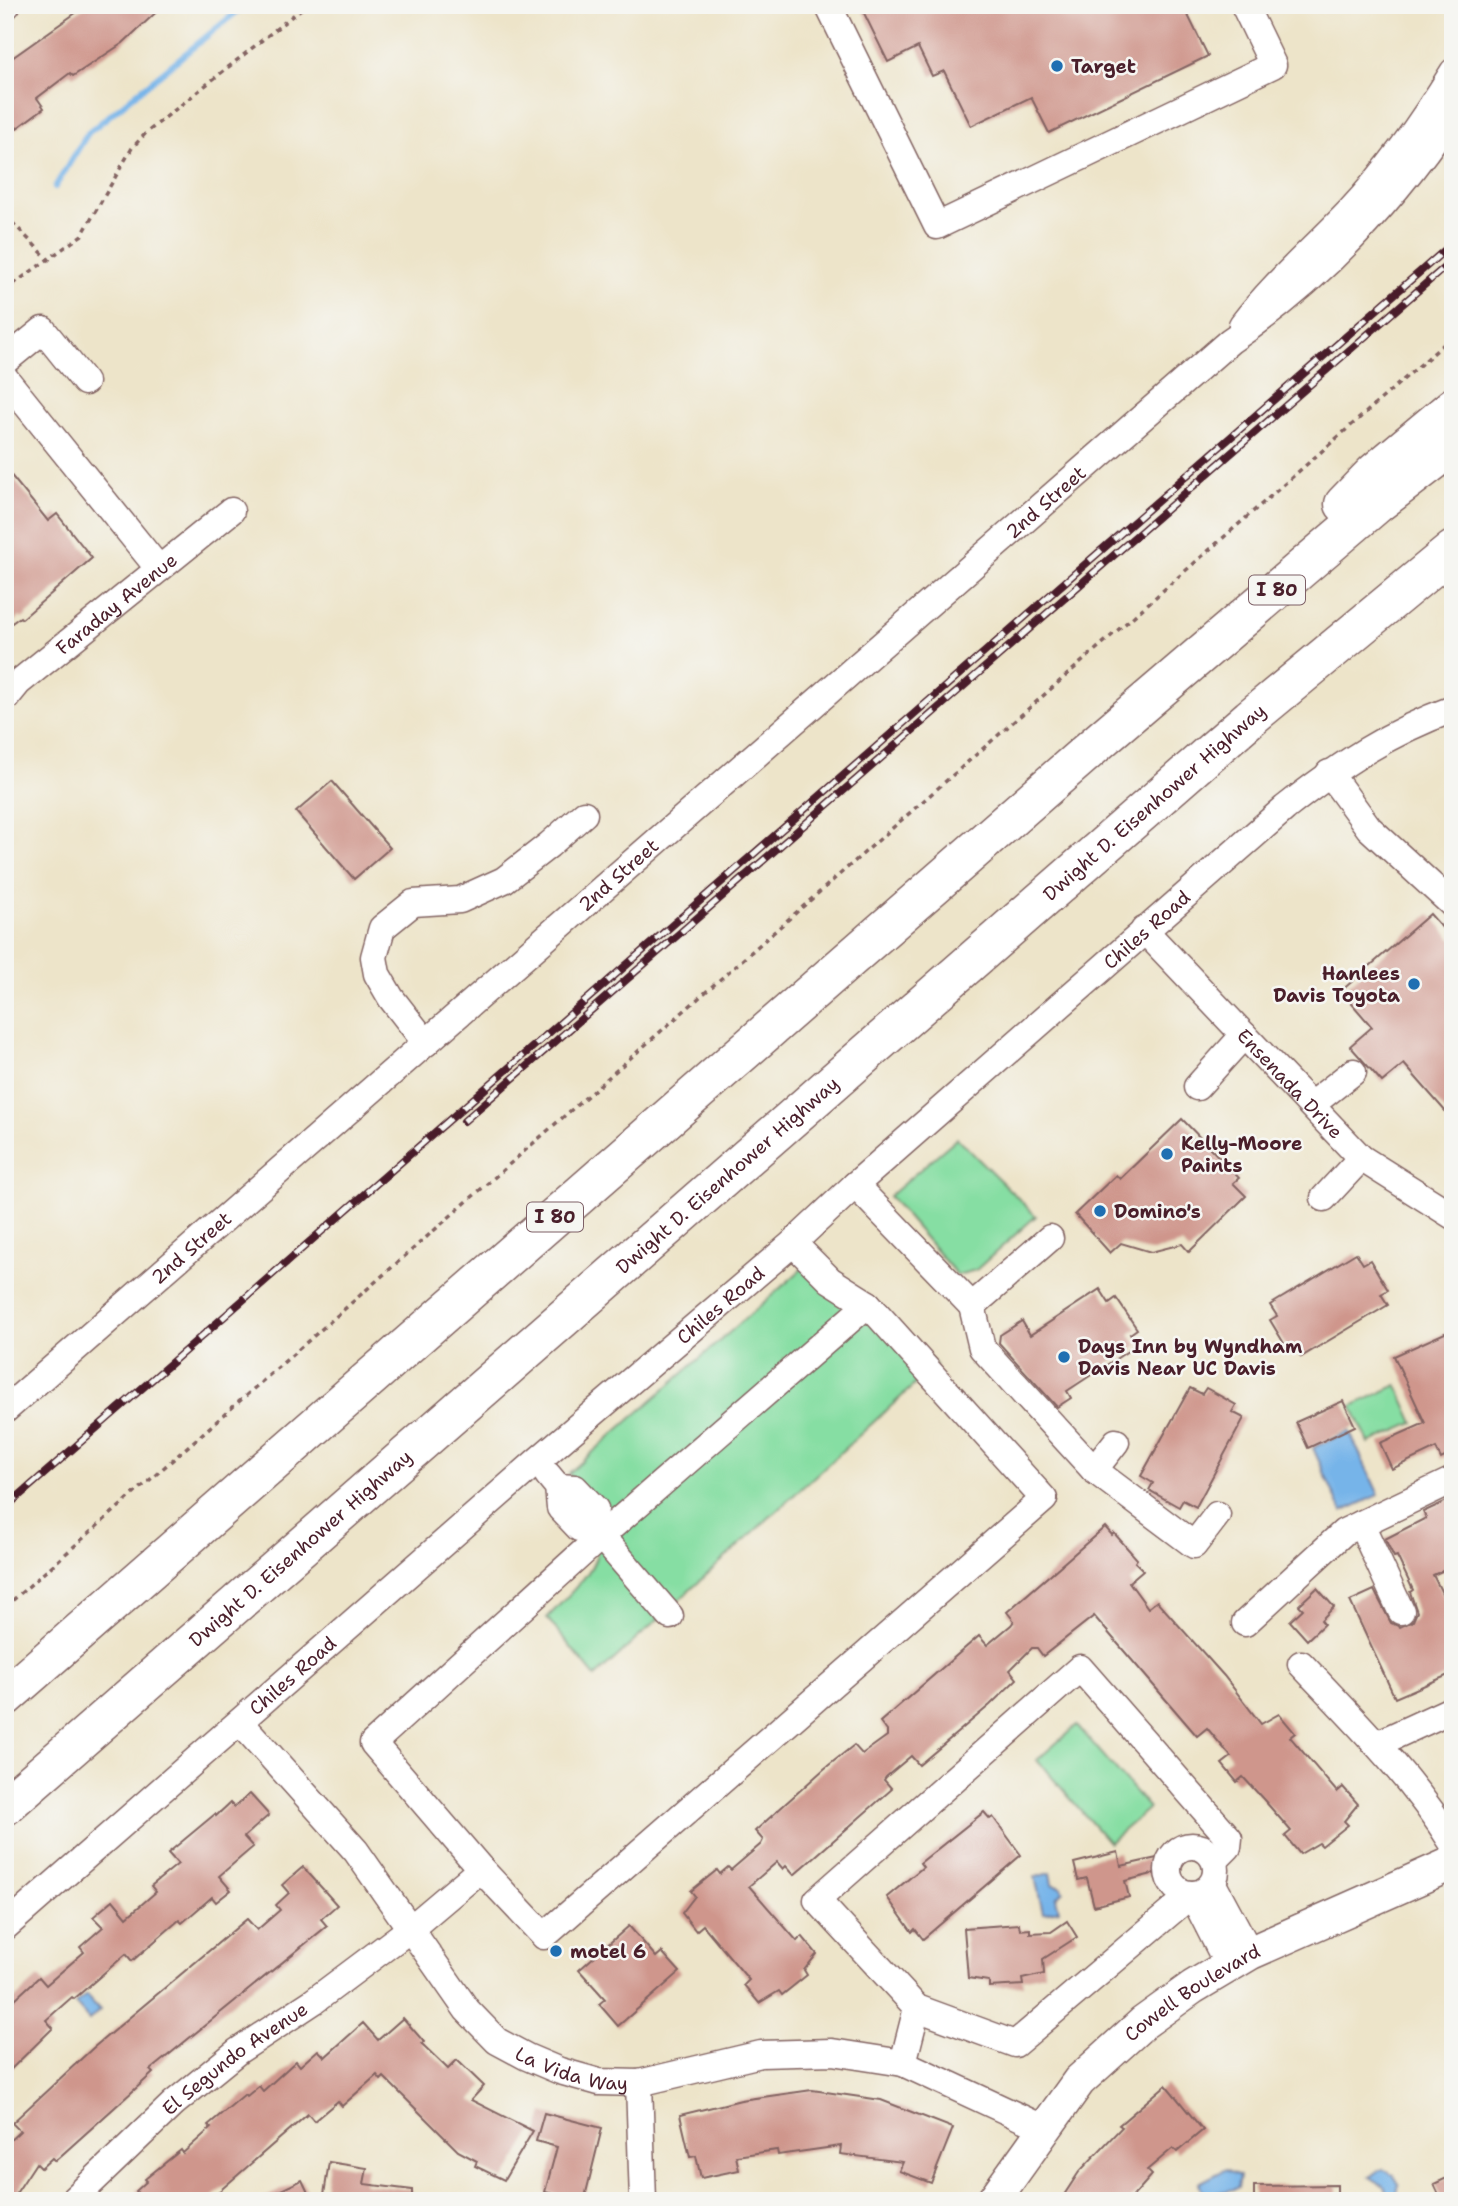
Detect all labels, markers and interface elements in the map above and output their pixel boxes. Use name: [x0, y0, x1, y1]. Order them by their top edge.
place label: Target: [1071, 54, 1136, 79]
marker: Target: [1049, 58, 1065, 74]
street label: 2nd Street: [1000, 461, 1091, 544]
street label: Faraday Avenue: [51, 548, 182, 660]
road number: I 80: [1249, 576, 1305, 604]
street label: Dwight D. Eisenhower Highway: [1038, 698, 1271, 906]
street label: 2nd Street: [573, 833, 664, 917]
street label: Chiles Road: [1098, 885, 1196, 975]
place label: Hanlees Davis Toyota: [1273, 961, 1400, 1008]
marker: Hanlees Davis Toyota: [1406, 976, 1422, 992]
street label: Ensenada Drive: [1231, 1024, 1348, 1144]
street label: Dwight D. Eisenhower Highway: [611, 1071, 844, 1280]
place label: Kelly-Moore Paints: [1181, 1131, 1302, 1178]
marker: Kelly-Moore Paints: [1159, 1146, 1175, 1162]
place label: Domino's: [1114, 1199, 1201, 1224]
road number: I 80: [527, 1202, 583, 1232]
marker: Domino's: [1092, 1203, 1108, 1219]
street label: 2nd Street: [146, 1206, 237, 1290]
street label: Chiles Road: [671, 1261, 770, 1350]
place label: Days Inn by Wyndham Davis Near UC Davis: [1078, 1334, 1302, 1381]
marker: Days Inn by Wyndham Davis Near UC Davis: [1056, 1349, 1072, 1365]
street label: Dwight D. Eisenhower Highway: [184, 1444, 417, 1653]
street label: Chiles Road: [244, 1631, 342, 1721]
street label: Cowell Boulevard: [1119, 1938, 1264, 2047]
place label: motel 6: [570, 1939, 646, 1964]
marker: motel 6: [548, 1943, 564, 1959]
street label: El Segundo Avenue: [157, 1997, 313, 2121]
street label: La Vida Way: [511, 2041, 628, 2096]

